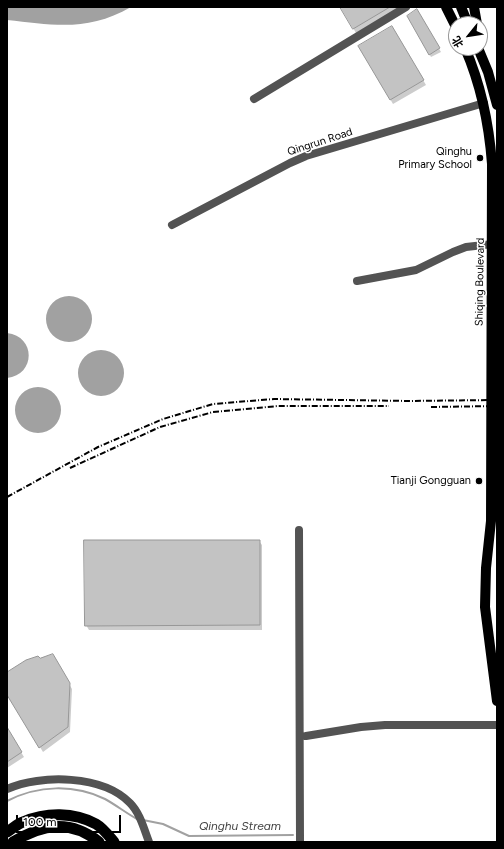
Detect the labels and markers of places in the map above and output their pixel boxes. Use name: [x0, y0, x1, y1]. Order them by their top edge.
place label: Qinghu Primary School: [398, 145, 472, 171]
marker: Qinghu Primary School: [475, 153, 485, 163]
place label: Tianji Gongguan: [391, 474, 471, 488]
marker: Tianji Gongguan: [474, 476, 484, 486]

